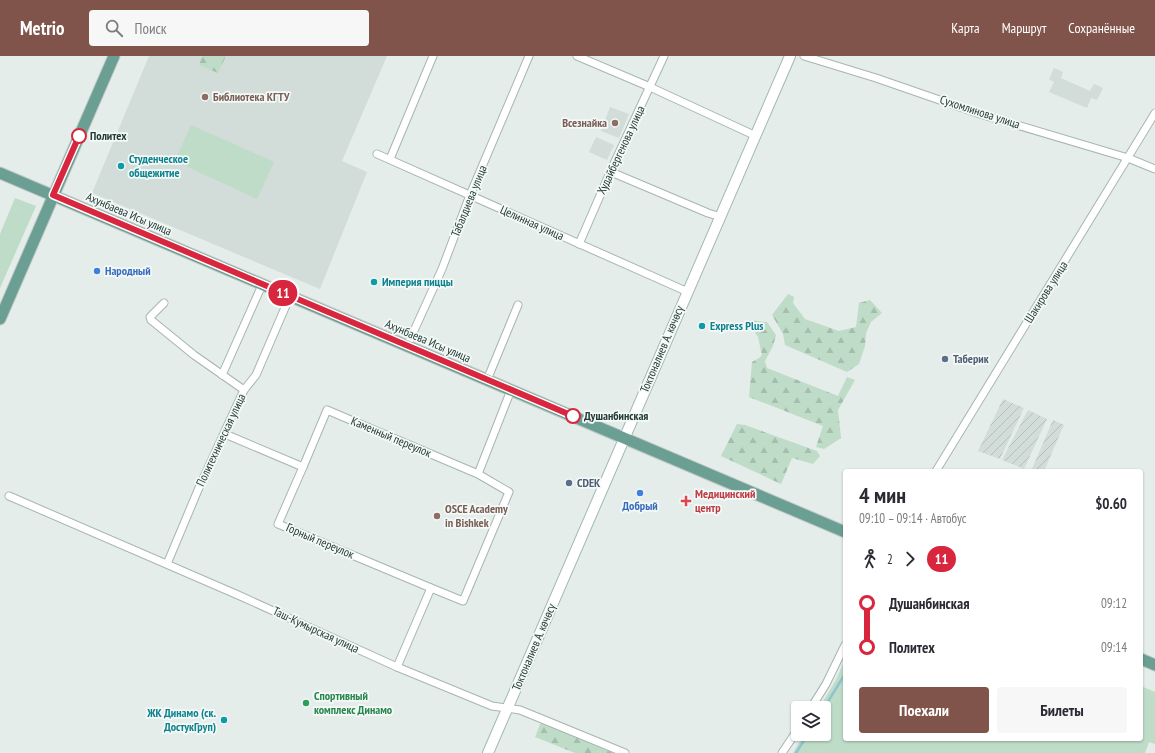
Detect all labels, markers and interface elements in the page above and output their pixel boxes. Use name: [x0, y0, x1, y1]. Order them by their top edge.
search box: [89, 10, 369, 46]
text: Metrio: [20, 16, 65, 40]
icon: search: [103, 17, 125, 39]
text: Поиск: [135, 19, 167, 38]
text: Карта: [951, 19, 980, 37]
text: Маршрут: [1002, 19, 1046, 37]
text: Сохранённые: [1068, 19, 1135, 37]
place label: Библиотека КГТУ: [213, 89, 290, 104]
marker: Библиотека КГТУ: [200, 92, 210, 102]
street label: Сухомлинова улица: [938, 92, 1022, 132]
street label: Худайбергенова улица: [593, 103, 648, 197]
place label: Всезнайка: [562, 115, 607, 130]
marker: Всезнайка: [610, 118, 620, 128]
marker: Политех: [71, 128, 87, 144]
place label: Политех: [90, 128, 127, 143]
place label: Студенческое общежитие: [129, 151, 188, 180]
marker: Студенческое общежитие: [116, 161, 126, 171]
street label: Табалдиева улица: [447, 163, 490, 239]
street label: Ахунбаева Исы улица: [84, 189, 174, 238]
street label: Целинная улица: [498, 202, 567, 243]
street label: Шакирова улица: [1021, 258, 1071, 325]
place label: Народный: [105, 263, 151, 278]
marker: Народный: [92, 266, 102, 276]
place label: Империя пиццы: [382, 274, 453, 289]
marker: Империя пиццы: [369, 277, 379, 287]
line badge: 11: [265, 280, 301, 306]
text: 11: [276, 284, 290, 302]
street label: Токтоналиев А. көчөсү: [636, 303, 687, 395]
street label: Ахунбаева Исы улица: [383, 316, 473, 365]
place label: Express Plus: [710, 318, 764, 333]
marker: Express Plus: [697, 321, 707, 331]
place label: Таберик: [953, 351, 989, 366]
marker: Таберик: [940, 354, 950, 364]
street label: Политехническая улица: [192, 391, 249, 489]
marker: Душанбинская: [565, 408, 581, 424]
place label: Душанбинская: [584, 408, 648, 423]
street label: Каменный переулок: [349, 413, 434, 460]
place label: CDEK: [577, 475, 601, 490]
marker: CDEK: [564, 478, 574, 488]
text: 4 мин: [859, 481, 906, 509]
place label: Медицинский центр: [695, 486, 755, 515]
marker: Добрый: [635, 488, 645, 498]
text: $0.60: [1095, 494, 1127, 513]
marker: Медицинский центр: [680, 495, 692, 507]
place label: Добрый: [622, 498, 658, 513]
place label: OSCE Academy in Bishkek: [445, 501, 508, 530]
text: 09:10 – 09:14 · Автобус: [859, 510, 966, 527]
marker: OSCE Academy in Bishkek: [432, 511, 442, 521]
street label: Горный переулок: [284, 520, 357, 562]
icon: walk: [859, 548, 881, 570]
icon: forward: [899, 548, 921, 570]
text: 11: [935, 550, 948, 568]
text: 2: [887, 551, 893, 568]
text: Душанбинская: [889, 594, 970, 613]
text: 09:12: [1101, 595, 1127, 612]
street label: Токтоналиев А. көчөсү: [508, 601, 559, 693]
street label: Таш-Кумырская улица: [271, 603, 362, 656]
text: Политех: [889, 638, 935, 657]
text: 09:14: [1101, 639, 1127, 656]
button: Поехали: [859, 687, 989, 733]
button: Билеты: [997, 687, 1127, 733]
place label: Спортивный комплекс Динамо: [314, 688, 393, 717]
marker: Спортивный комплекс Динамо: [301, 698, 311, 708]
map controls: [791, 701, 831, 741]
button: layers: [791, 701, 831, 741]
place label: ЖК Динамо (ск. ДостукГруп): [146, 705, 216, 734]
marker: ЖК Динамо (ск. ДостукГруп): [219, 715, 229, 725]

